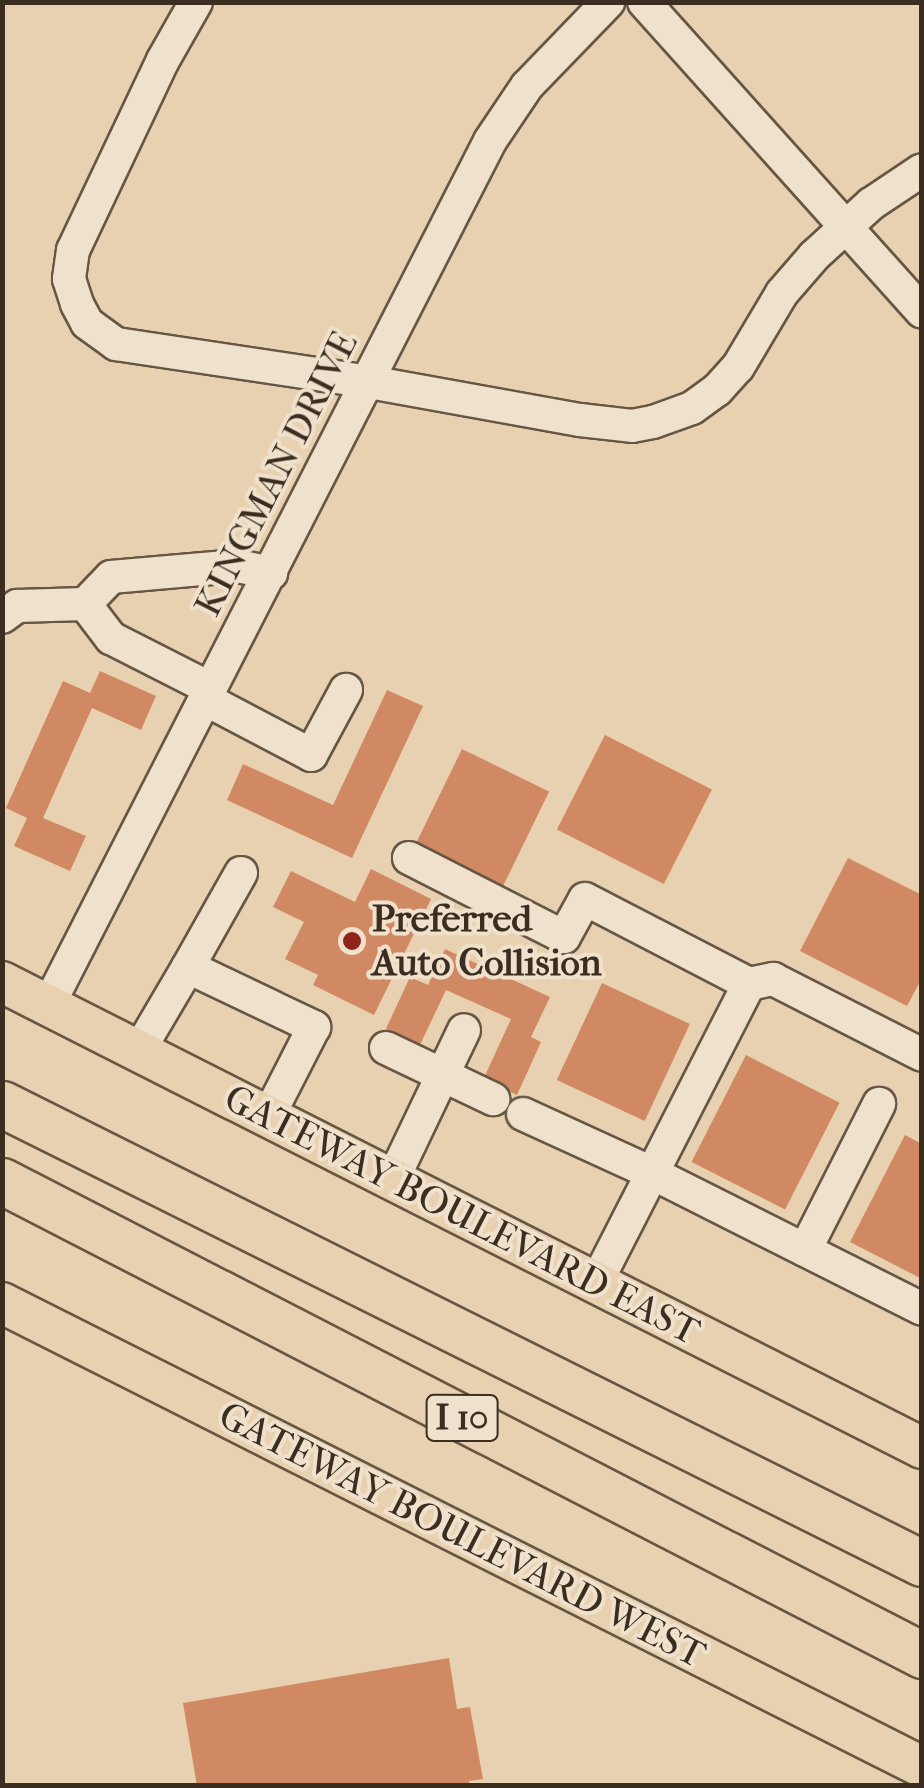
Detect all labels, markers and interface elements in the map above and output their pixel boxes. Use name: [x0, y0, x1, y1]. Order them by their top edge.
street label: KINGMAN DRIVE: [185, 324, 367, 624]
place label: Preferred Auto Collision: [372, 896, 601, 986]
marker: Preferred Auto Collision: [341, 930, 363, 952]
street label: GATEWAY BOULEVARD EAST: [217, 1075, 707, 1355]
road number: I 10: [424, 1388, 500, 1448]
street label: GATEWAY BOULEVARD WEST: [211, 1392, 713, 1678]

